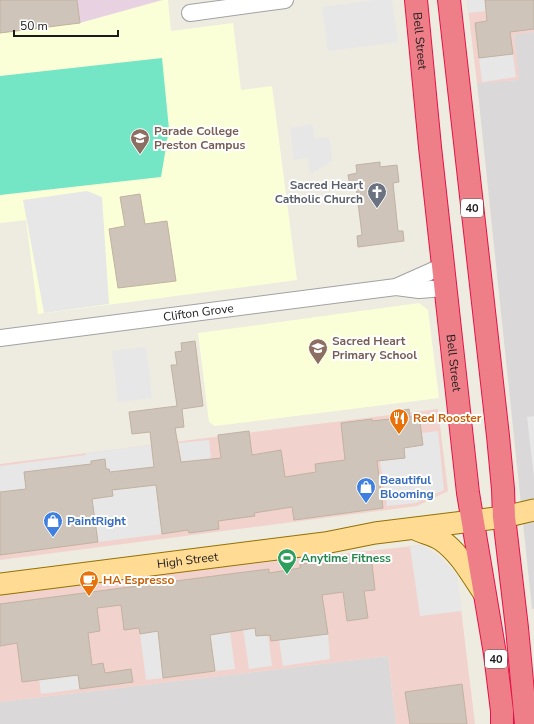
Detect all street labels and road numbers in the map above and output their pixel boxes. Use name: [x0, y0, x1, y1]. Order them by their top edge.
street label: Bell Street: [409, 11, 431, 71]
road number: 40: [461, 199, 483, 217]
street label: Clifton Grove: [162, 300, 235, 325]
street label: Bell Street: [443, 334, 465, 393]
street label: High Street: [156, 548, 220, 572]
road number: 40: [485, 650, 507, 668]

